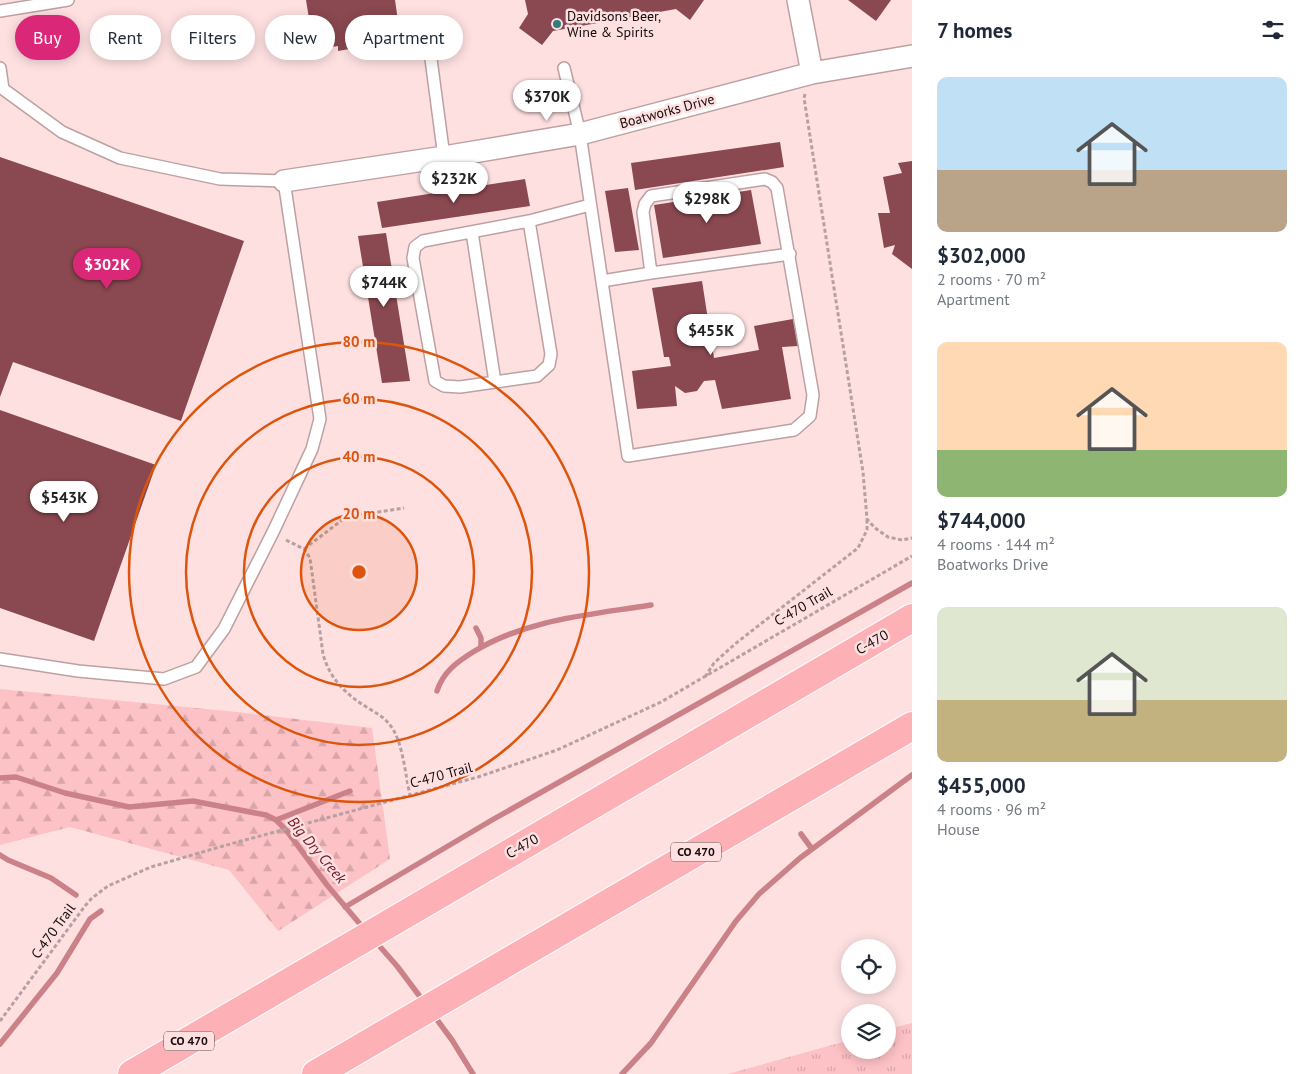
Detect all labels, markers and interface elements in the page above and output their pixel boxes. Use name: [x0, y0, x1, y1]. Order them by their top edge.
place label: Davidsons Beer, Wine & Spirits: [567, 7, 661, 41]
chip: Buy: [15, 15, 80, 60]
chip: Rent: [90, 15, 161, 60]
chip: Filters: [171, 15, 255, 60]
chip: New: [265, 15, 335, 60]
chip: Apartment: [345, 15, 463, 60]
icon: filters: [1259, 16, 1287, 44]
text: 7 homes: [937, 17, 1012, 44]
marker: Davidsons Beer, Wine & Spirits: [551, 18, 563, 30]
pin: $370K: [512, 80, 582, 122]
text: $370K: [524, 86, 570, 106]
street label: Boatworks Drive: [618, 90, 716, 132]
icon: home: [1067, 109, 1157, 199]
pin: $232K: [419, 162, 489, 204]
text: $232K: [431, 168, 477, 188]
pin: $298K: [672, 182, 742, 224]
text: $298K: [684, 188, 730, 208]
text: $302,000: [937, 242, 1026, 269]
pin: $302K: [72, 248, 142, 290]
text: $302K: [84, 254, 130, 274]
pin: $744K: [349, 266, 419, 308]
text: 2 rooms · 70 m²: [937, 269, 1046, 289]
text: $744K: [361, 272, 407, 292]
text: Apartment: [937, 289, 1010, 309]
pin: $455K: [676, 314, 746, 356]
text: $455K: [688, 320, 734, 340]
text: 80 m: [343, 332, 375, 351]
icon: home: [1067, 374, 1157, 464]
text: 60 m: [343, 389, 375, 408]
text: 40 m: [343, 447, 375, 466]
pin: $543K: [29, 480, 99, 523]
text: $543K: [41, 487, 87, 507]
text: 20 m: [343, 504, 375, 523]
text: $744,000: [937, 507, 1026, 534]
text: 4 rooms · 144 m²: [937, 534, 1055, 554]
text: Boatworks Drive: [937, 554, 1048, 574]
centre of rings: [350, 563, 368, 581]
street label: C-470 Trail: [771, 582, 835, 630]
street label: C-470: [852, 625, 892, 659]
icon: home: [1067, 639, 1157, 729]
street label: C-470 Trail: [408, 758, 474, 792]
text: $455,000: [937, 772, 1026, 799]
text: 4 rooms · 96 m²: [937, 799, 1046, 819]
water label: Big Dry Creek: [284, 812, 352, 888]
text: House: [937, 819, 980, 839]
street label: C-470: [502, 829, 542, 863]
road number: CO 470: [671, 842, 721, 862]
street label: C-470 Trail: [27, 900, 79, 962]
map controls: [841, 939, 896, 1059]
button: locate: [841, 939, 896, 994]
button: layers: [841, 1004, 896, 1059]
road number: CO 470: [164, 1032, 214, 1050]

